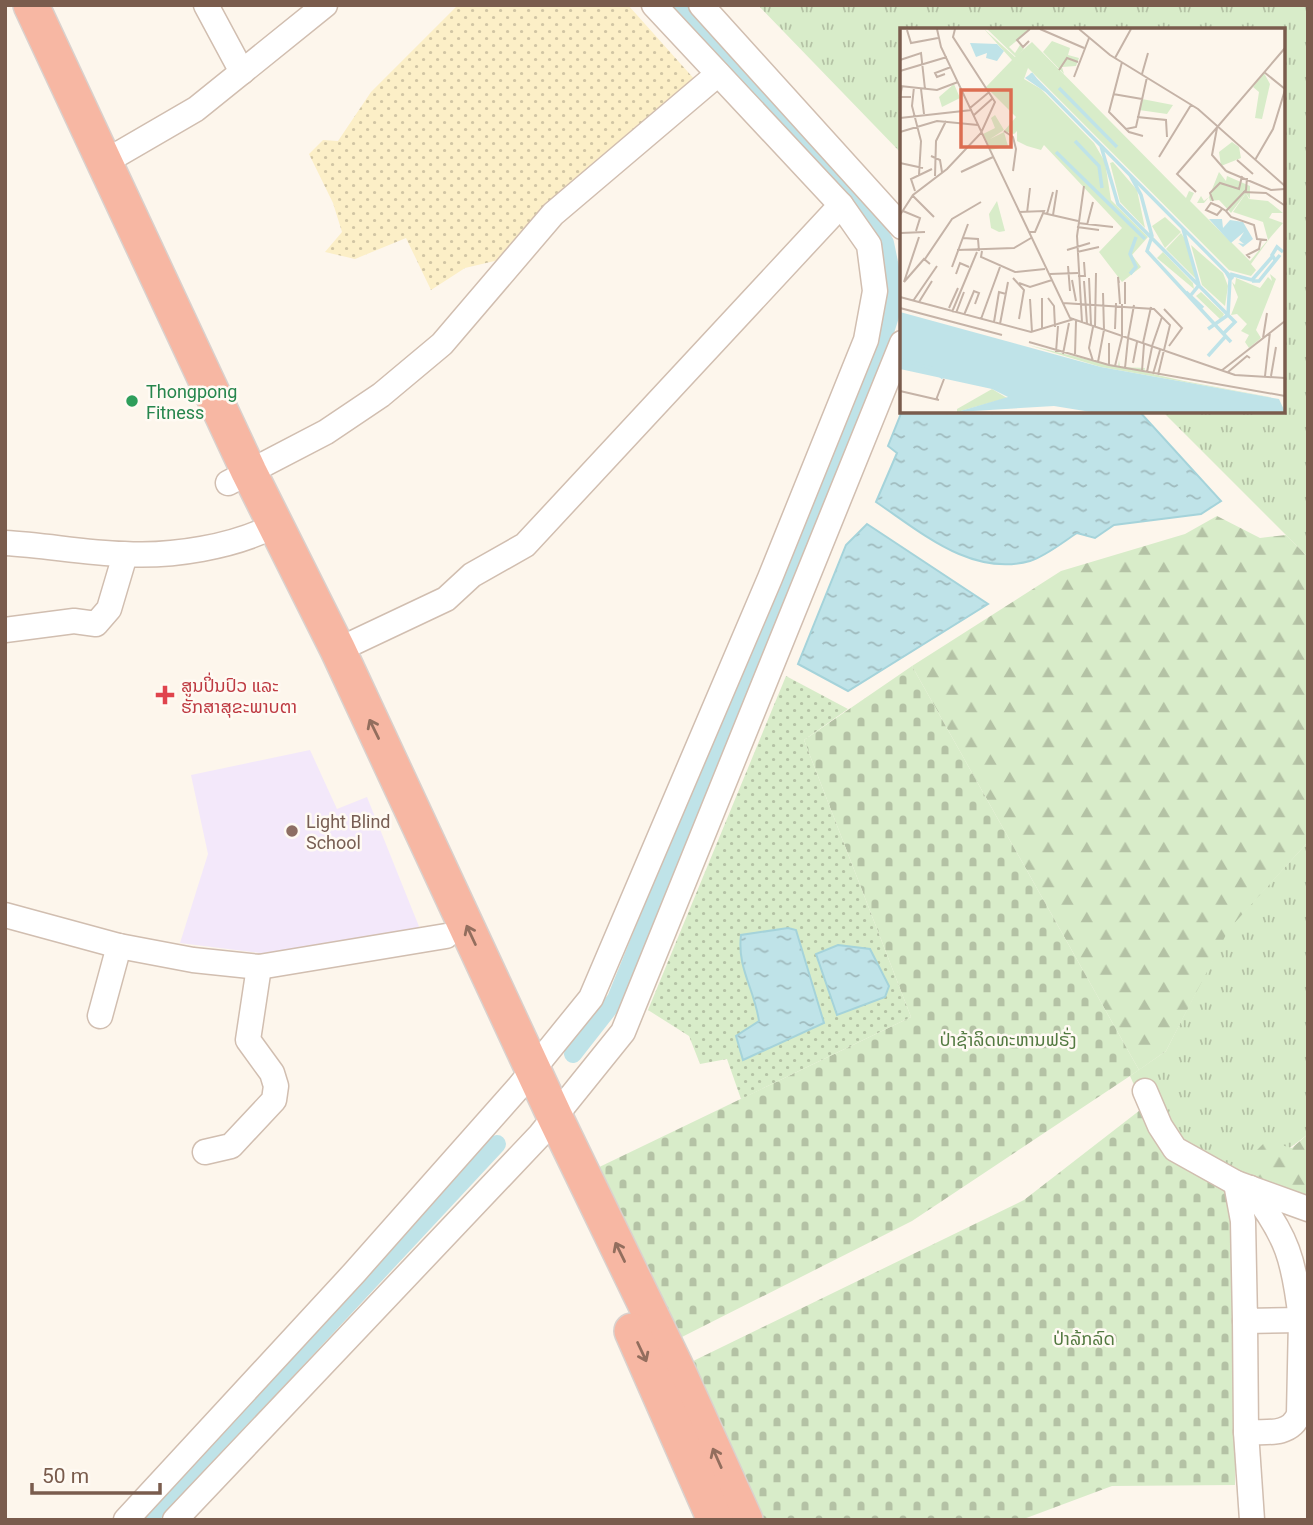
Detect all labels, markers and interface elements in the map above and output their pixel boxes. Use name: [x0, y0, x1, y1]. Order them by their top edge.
inset map: [900, 28, 1285, 413]
place label: Thongpong Fitness: [146, 381, 237, 423]
marker: Thongpong Fitness: [124, 393, 140, 409]
place label: ສູນປິ່ນປົວ ແລະ ຮັກສາສຸຂະພາບຕາ: [181, 672, 297, 718]
marker: ສູນປິ່ນປົວ ແລະ ຮັກສາສຸຂະພາບຕາ: [155, 685, 175, 705]
one-way arrow: [367, 719, 381, 740]
place label: Light Blind School: [306, 811, 391, 853]
marker: Light Blind School: [284, 823, 300, 839]
one-way arrow: [464, 925, 477, 946]
park label: ປ່າຊ້າລິດທະຫານຟຣັ່ງ: [939, 1027, 1077, 1050]
one-way arrow: [613, 1242, 626, 1263]
park label: ປ່າລ້ກລົດ: [1053, 1328, 1115, 1349]
one-way arrow: [636, 1341, 649, 1362]
one-way arrow: [710, 1447, 723, 1469]
scale bar: [32, 1452, 159, 1496]
text: 50 m: [42, 1464, 89, 1488]

